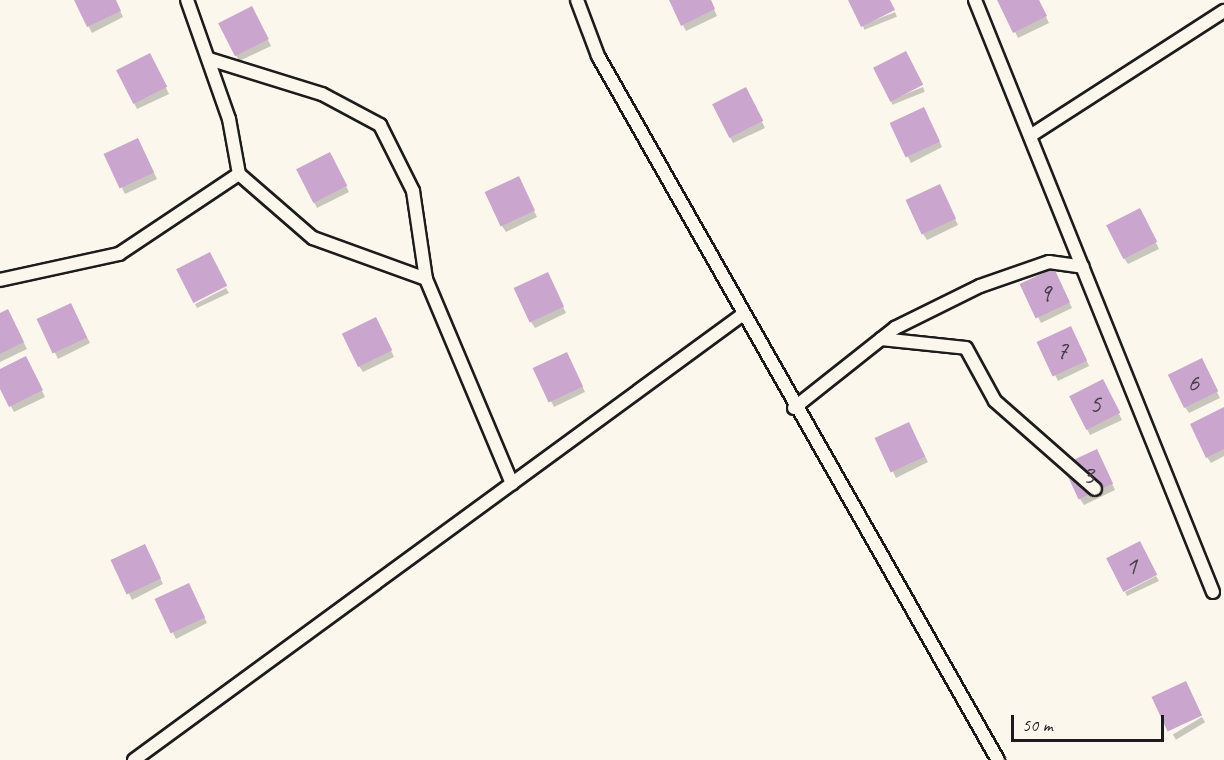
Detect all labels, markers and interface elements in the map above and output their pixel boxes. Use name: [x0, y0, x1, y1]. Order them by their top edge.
house number: 9: [1039, 277, 1051, 309]
house number: 7: [1056, 335, 1068, 367]
house number: 6: [1187, 367, 1199, 399]
house number: 5: [1089, 388, 1101, 420]
house number: 3: [1082, 459, 1094, 491]
house number: 1: [1125, 550, 1137, 582]
scale bar: [1014, 703, 1167, 741]
text: 50 m: [1022, 714, 1053, 736]

